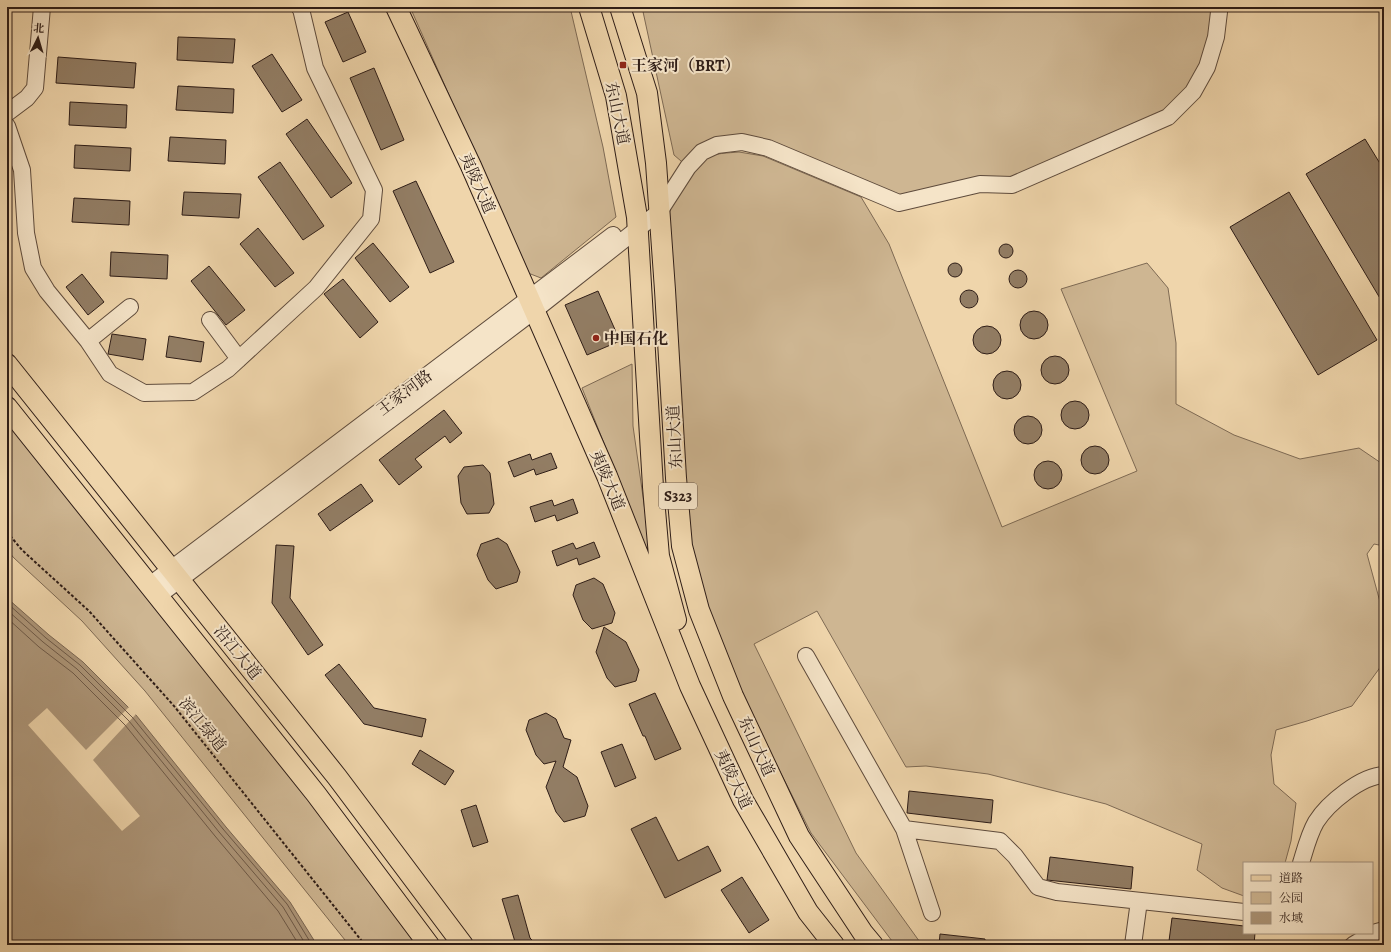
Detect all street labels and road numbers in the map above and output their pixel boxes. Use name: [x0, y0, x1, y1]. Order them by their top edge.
street label: 东山大道: [600, 80, 634, 147]
street label: 夷陵大道: [454, 150, 500, 217]
street label: 王家河路: [372, 365, 437, 421]
street label: 东山大道: [662, 404, 688, 469]
street label: 夷陵大道: [584, 447, 630, 514]
road number: S323: [659, 483, 697, 509]
street label: 沿江大道: [209, 621, 266, 684]
street label: 滨江绿道: [174, 693, 231, 756]
street label: 东山大道: [733, 713, 780, 780]
street label: 夷陵大道: [709, 746, 757, 813]

